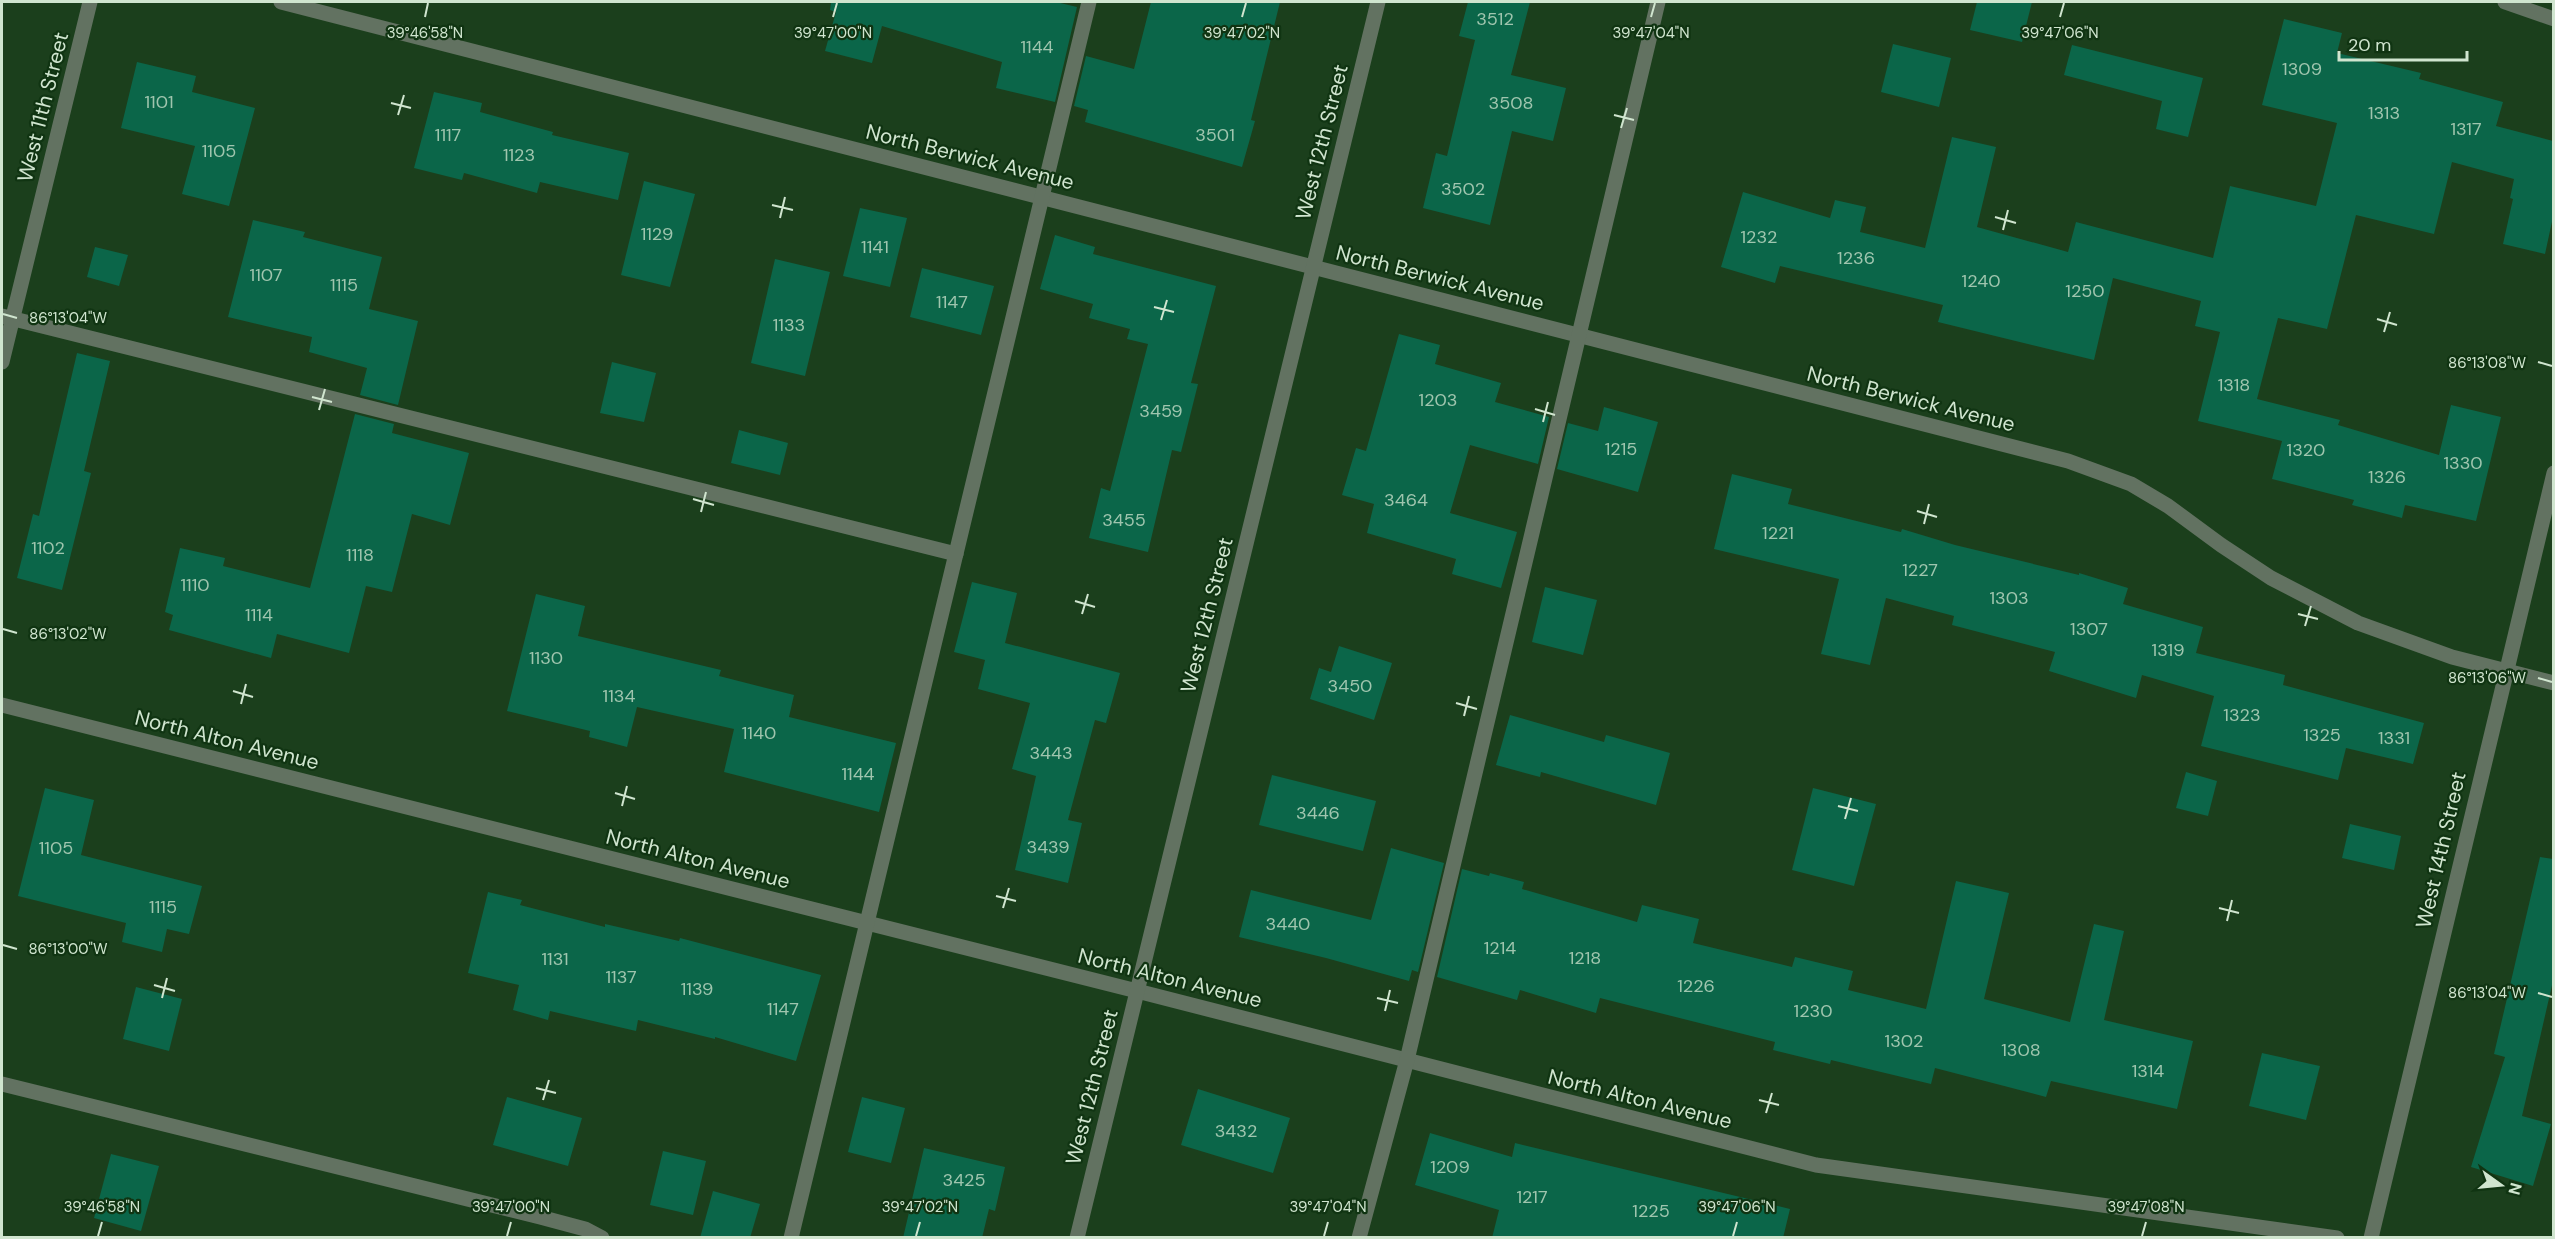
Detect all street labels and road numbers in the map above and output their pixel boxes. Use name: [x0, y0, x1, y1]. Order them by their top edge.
street label: West 11th Street: [11, 29, 75, 185]
street label: West 12th Street: [1289, 61, 1355, 223]
street label: North Berwick Avenue: [863, 118, 1077, 196]
street label: North Berwick Avenue: [1333, 239, 1547, 317]
street label: North Berwick Avenue: [1804, 360, 2018, 438]
street label: West 12th Street: [1174, 534, 1240, 696]
street label: North Alton Avenue: [132, 704, 322, 776]
street label: West 14th Street: [2409, 769, 2473, 931]
street label: North Alton Avenue: [603, 823, 793, 895]
street label: North Alton Avenue: [1075, 942, 1265, 1014]
street label: West 12th Street: [1059, 1006, 1125, 1168]
street label: North Alton Avenue: [1545, 1063, 1735, 1135]

